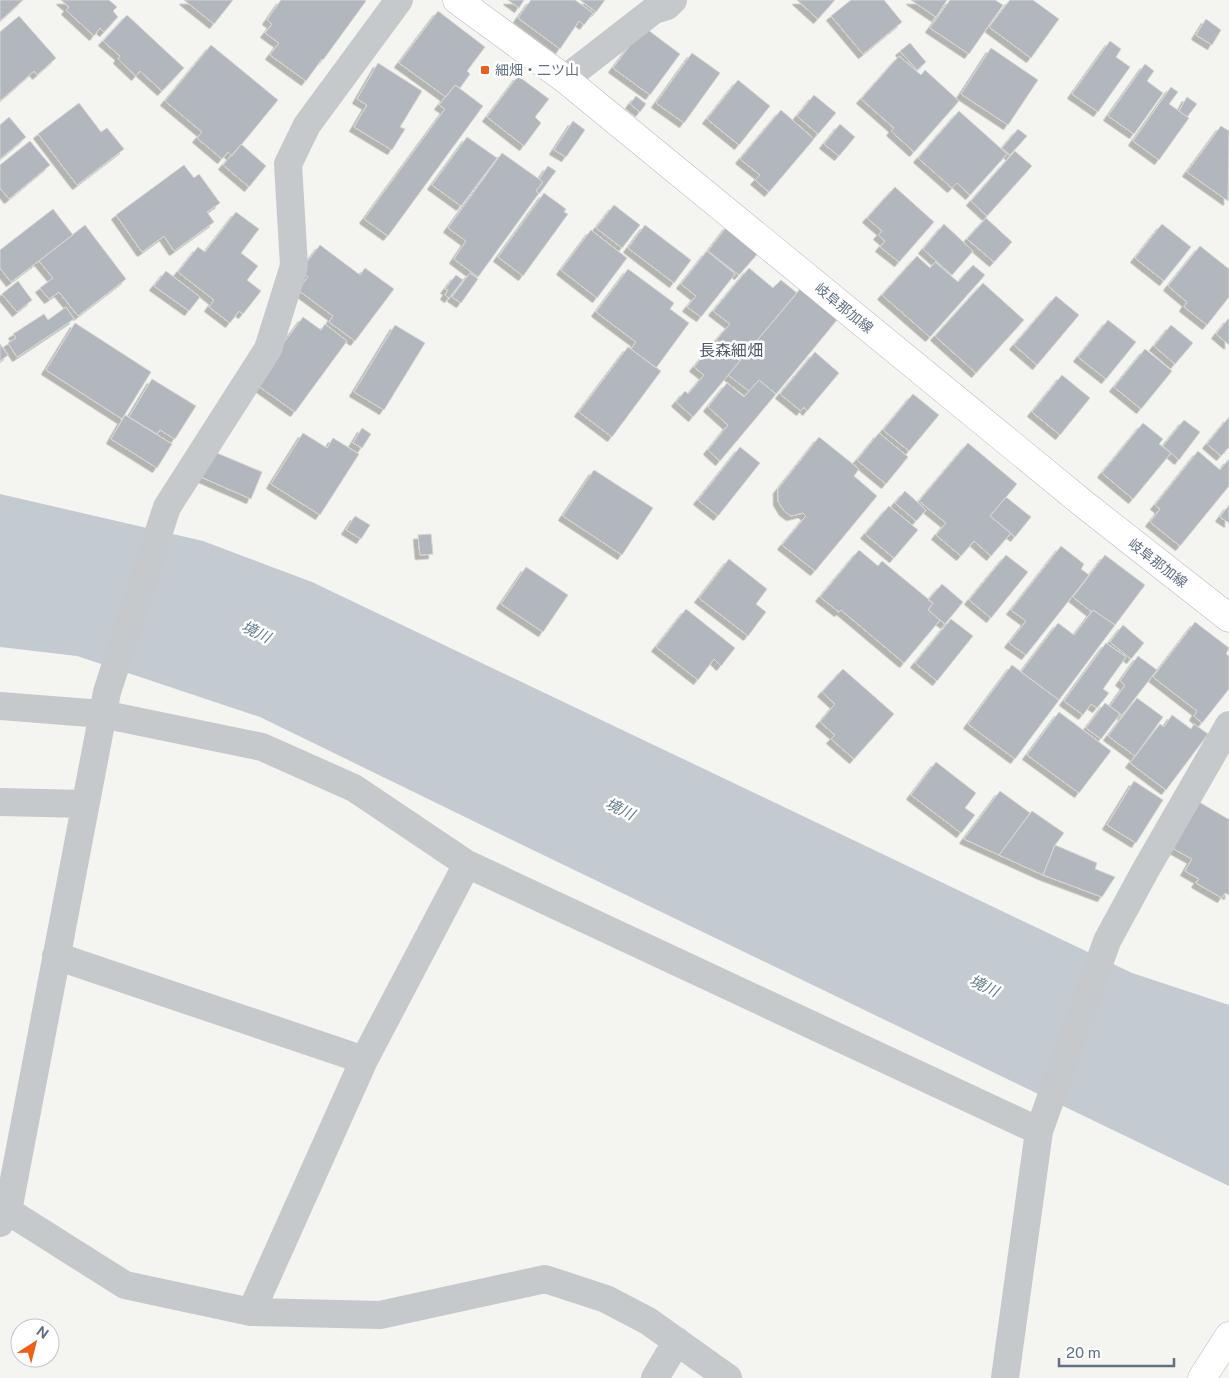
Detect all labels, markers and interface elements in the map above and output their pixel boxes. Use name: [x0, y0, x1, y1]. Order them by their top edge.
place label: 細畑・二ツ山: [495, 62, 579, 78]
marker: 細畑・二ツ山: [479, 64, 491, 76]
street label: 岐阜那加線: [812, 280, 876, 336]
district label: 長森細畑: [699, 341, 763, 360]
street label: 岐阜那加線: [1125, 535, 1191, 591]
water label: 境川: [239, 617, 275, 647]
water label: 境川: [603, 794, 639, 824]
water label: 境川: [967, 971, 1003, 1001]
north arrow: [10, 1318, 60, 1368]
text: N: [34, 1323, 52, 1342]
scale bar: [1059, 1336, 1174, 1368]
text: 20 m: [1066, 1344, 1101, 1361]

